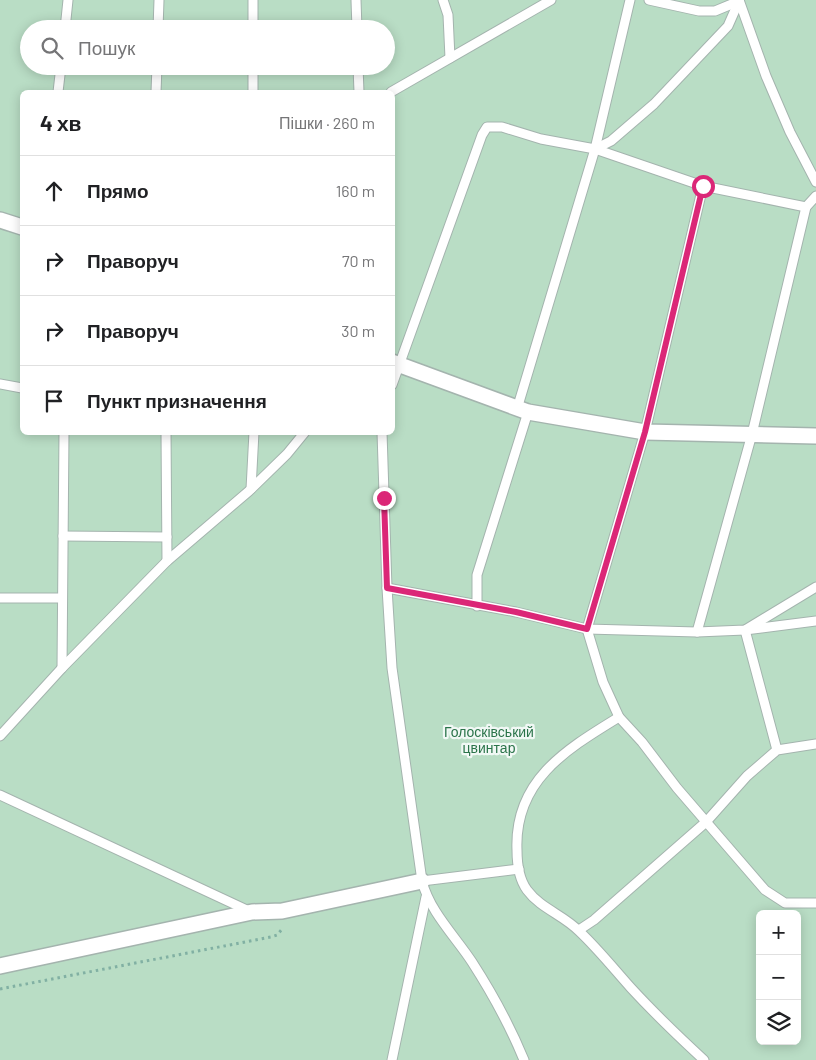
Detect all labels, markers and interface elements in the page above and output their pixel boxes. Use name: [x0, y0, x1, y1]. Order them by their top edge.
search box: [20, 20, 395, 75]
icon: search: [38, 34, 66, 62]
text: Пошук: [78, 36, 135, 59]
text: 4 хв: [40, 110, 82, 135]
text: Пішки · 260 m: [279, 113, 375, 132]
route start: [692, 175, 715, 198]
icon: ahead: [40, 177, 68, 205]
text: Прямо: [87, 179, 149, 202]
text: 160 m: [336, 181, 375, 200]
icon: right: [40, 247, 68, 275]
text: Праворуч: [87, 249, 179, 272]
text: 70 m: [342, 251, 375, 270]
icon: right: [40, 317, 68, 345]
text: Праворуч: [87, 319, 179, 342]
text: 30 m: [341, 321, 375, 340]
icon: arrive: [40, 387, 68, 415]
text: Пункт призначення: [87, 389, 267, 412]
route end: [373, 487, 396, 510]
park label: Голосківський цвинтар: [444, 723, 534, 756]
map controls: [756, 910, 801, 1045]
button: +: [756, 910, 801, 955]
button: −: [756, 955, 801, 1000]
button: layers: [756, 1000, 801, 1045]

